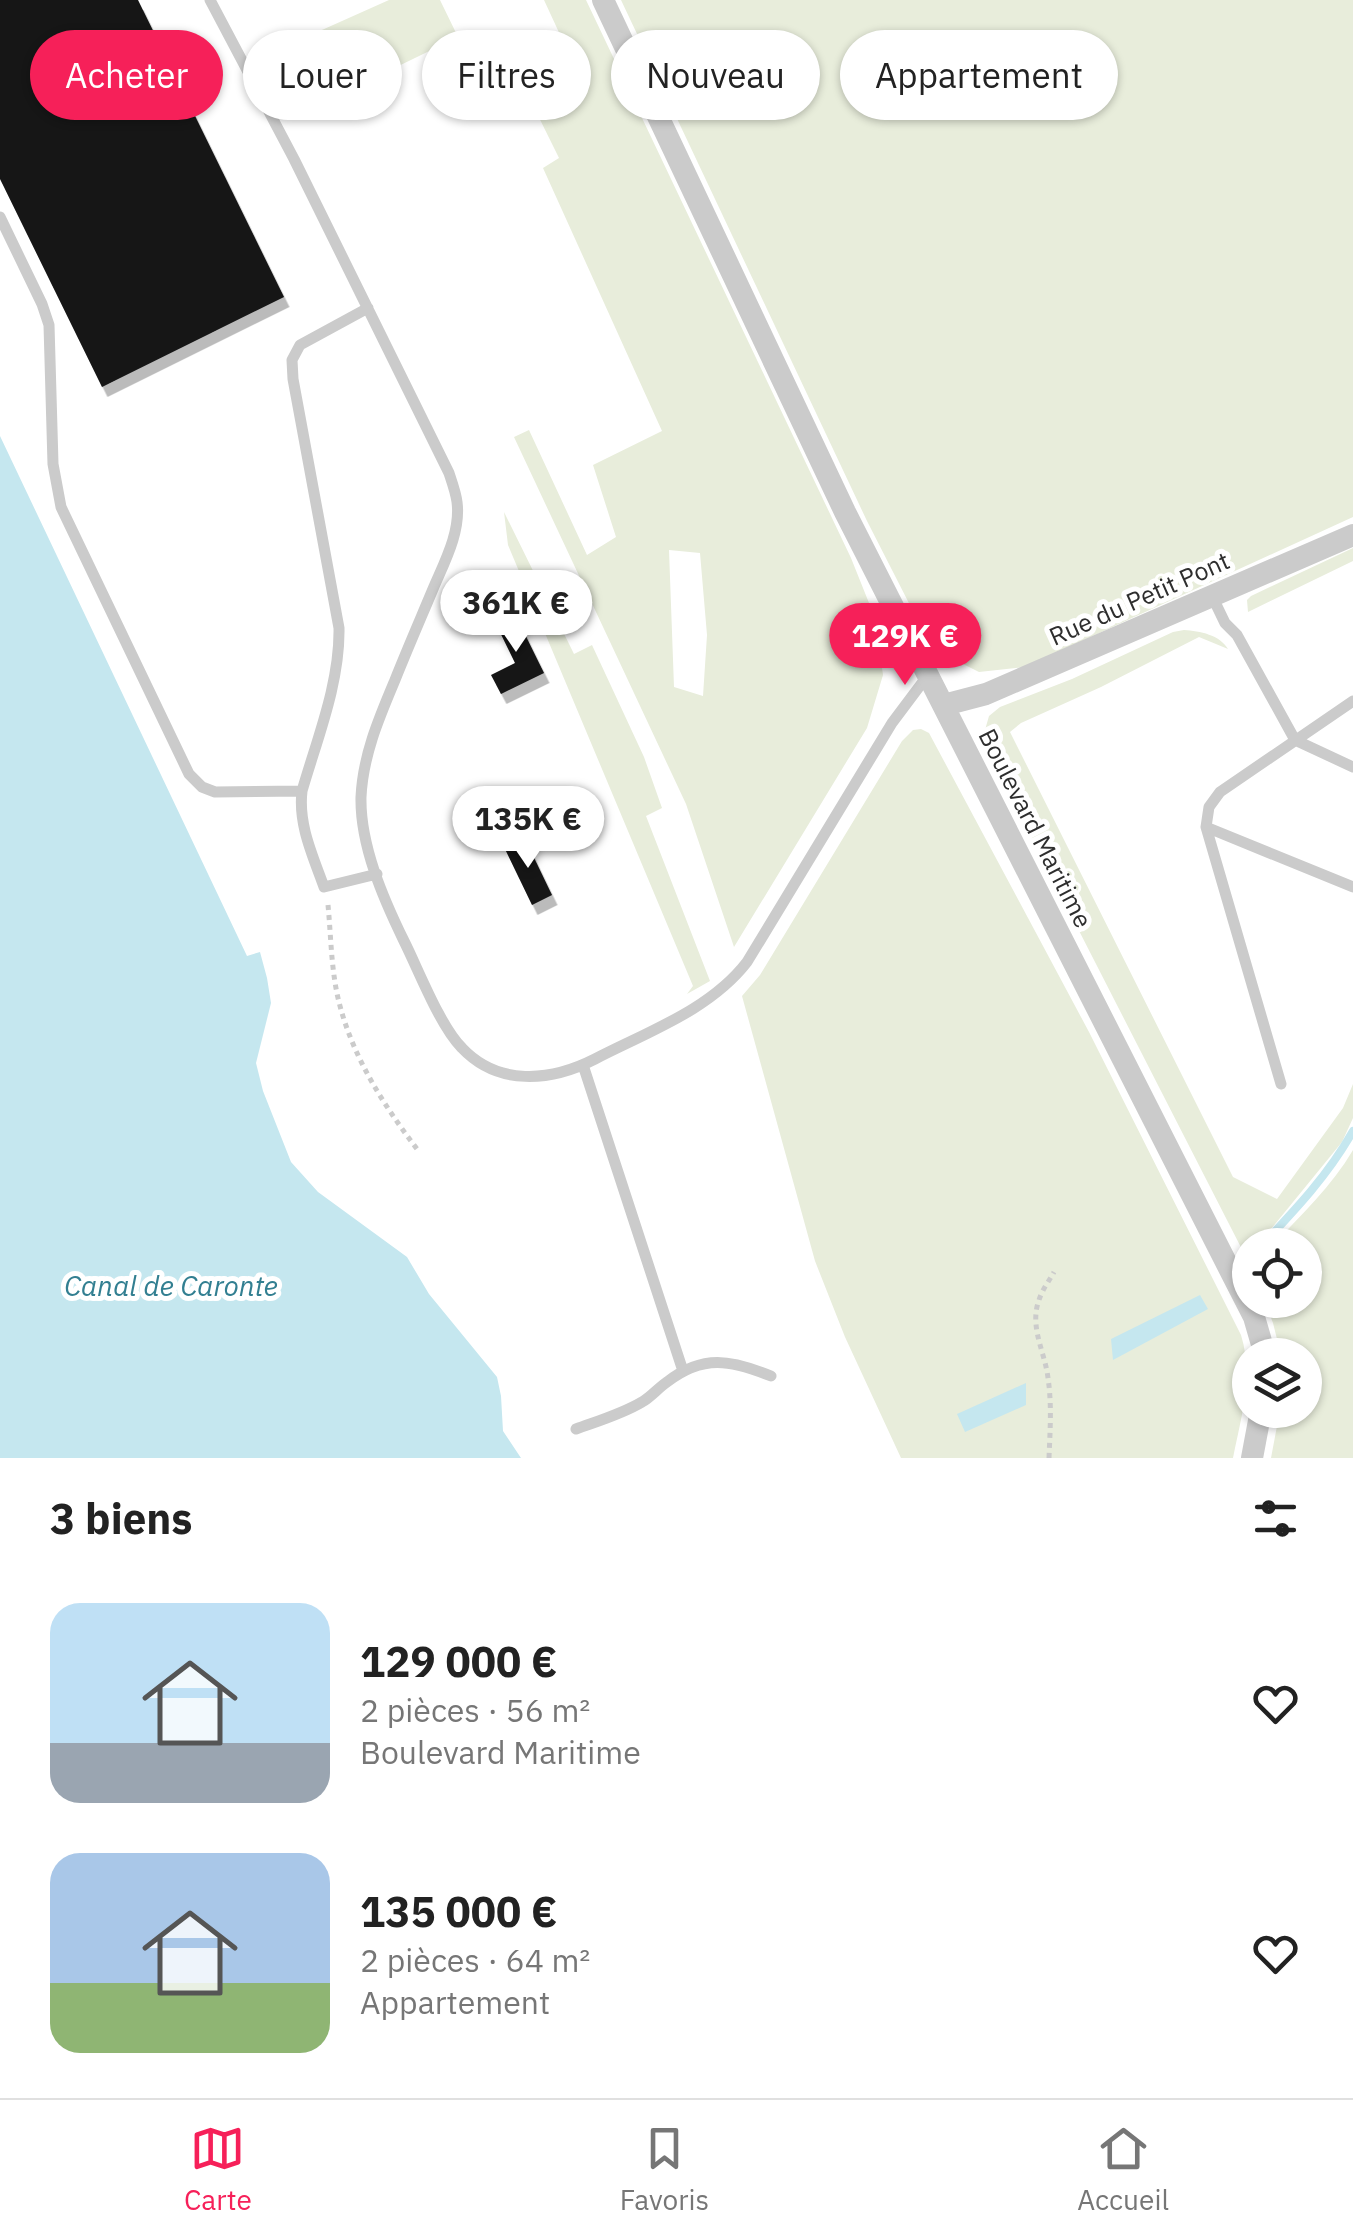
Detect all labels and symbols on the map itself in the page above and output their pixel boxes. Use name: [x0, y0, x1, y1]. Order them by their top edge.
street label: Rue du Petit Pont: [1044, 543, 1234, 653]
pin: 361K €: [435, 570, 597, 655]
pin: 129K €: [824, 603, 986, 688]
street label: Boulevard Maritime: [972, 723, 1100, 933]
pin: 135K €: [447, 786, 609, 871]
water label: Canal de Caronte: [64, 1267, 278, 1304]

